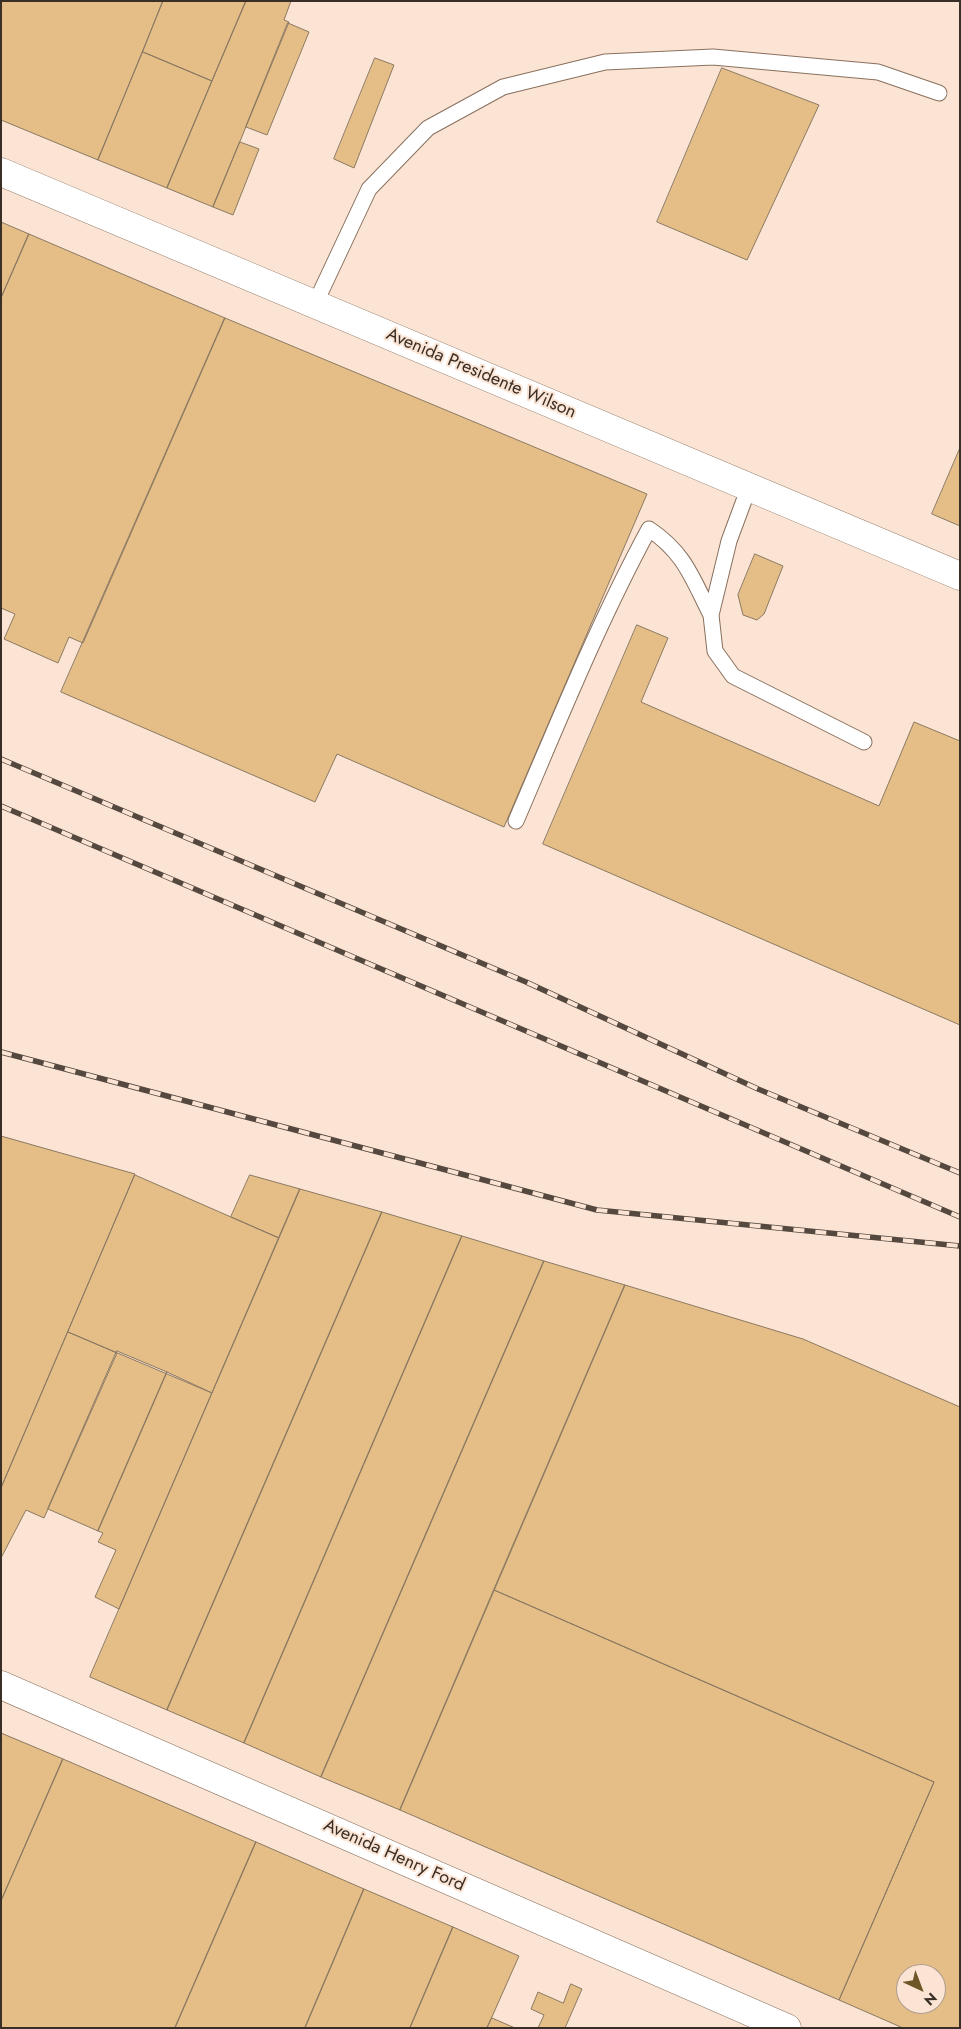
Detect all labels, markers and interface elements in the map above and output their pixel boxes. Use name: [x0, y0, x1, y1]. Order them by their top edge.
street label: Avenida Presidente Wilson: [383, 324, 579, 424]
street label: Avenida Henry Ford: [320, 1815, 468, 1897]
north arrow: [896, 1964, 946, 2014]
text: N: [920, 1988, 941, 2010]

